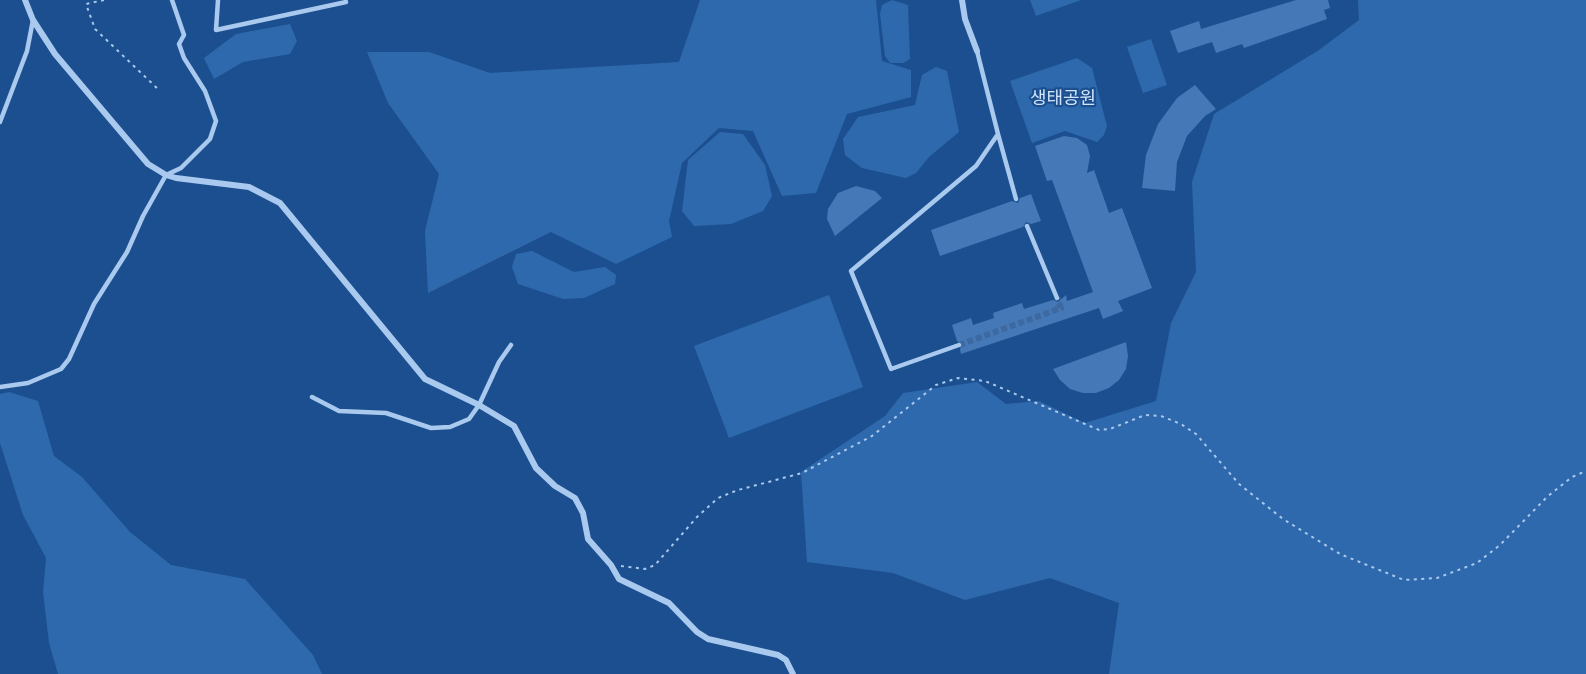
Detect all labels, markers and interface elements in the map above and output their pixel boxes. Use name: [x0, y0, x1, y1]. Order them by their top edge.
park label: 생태공원: [1030, 87, 1096, 109]

